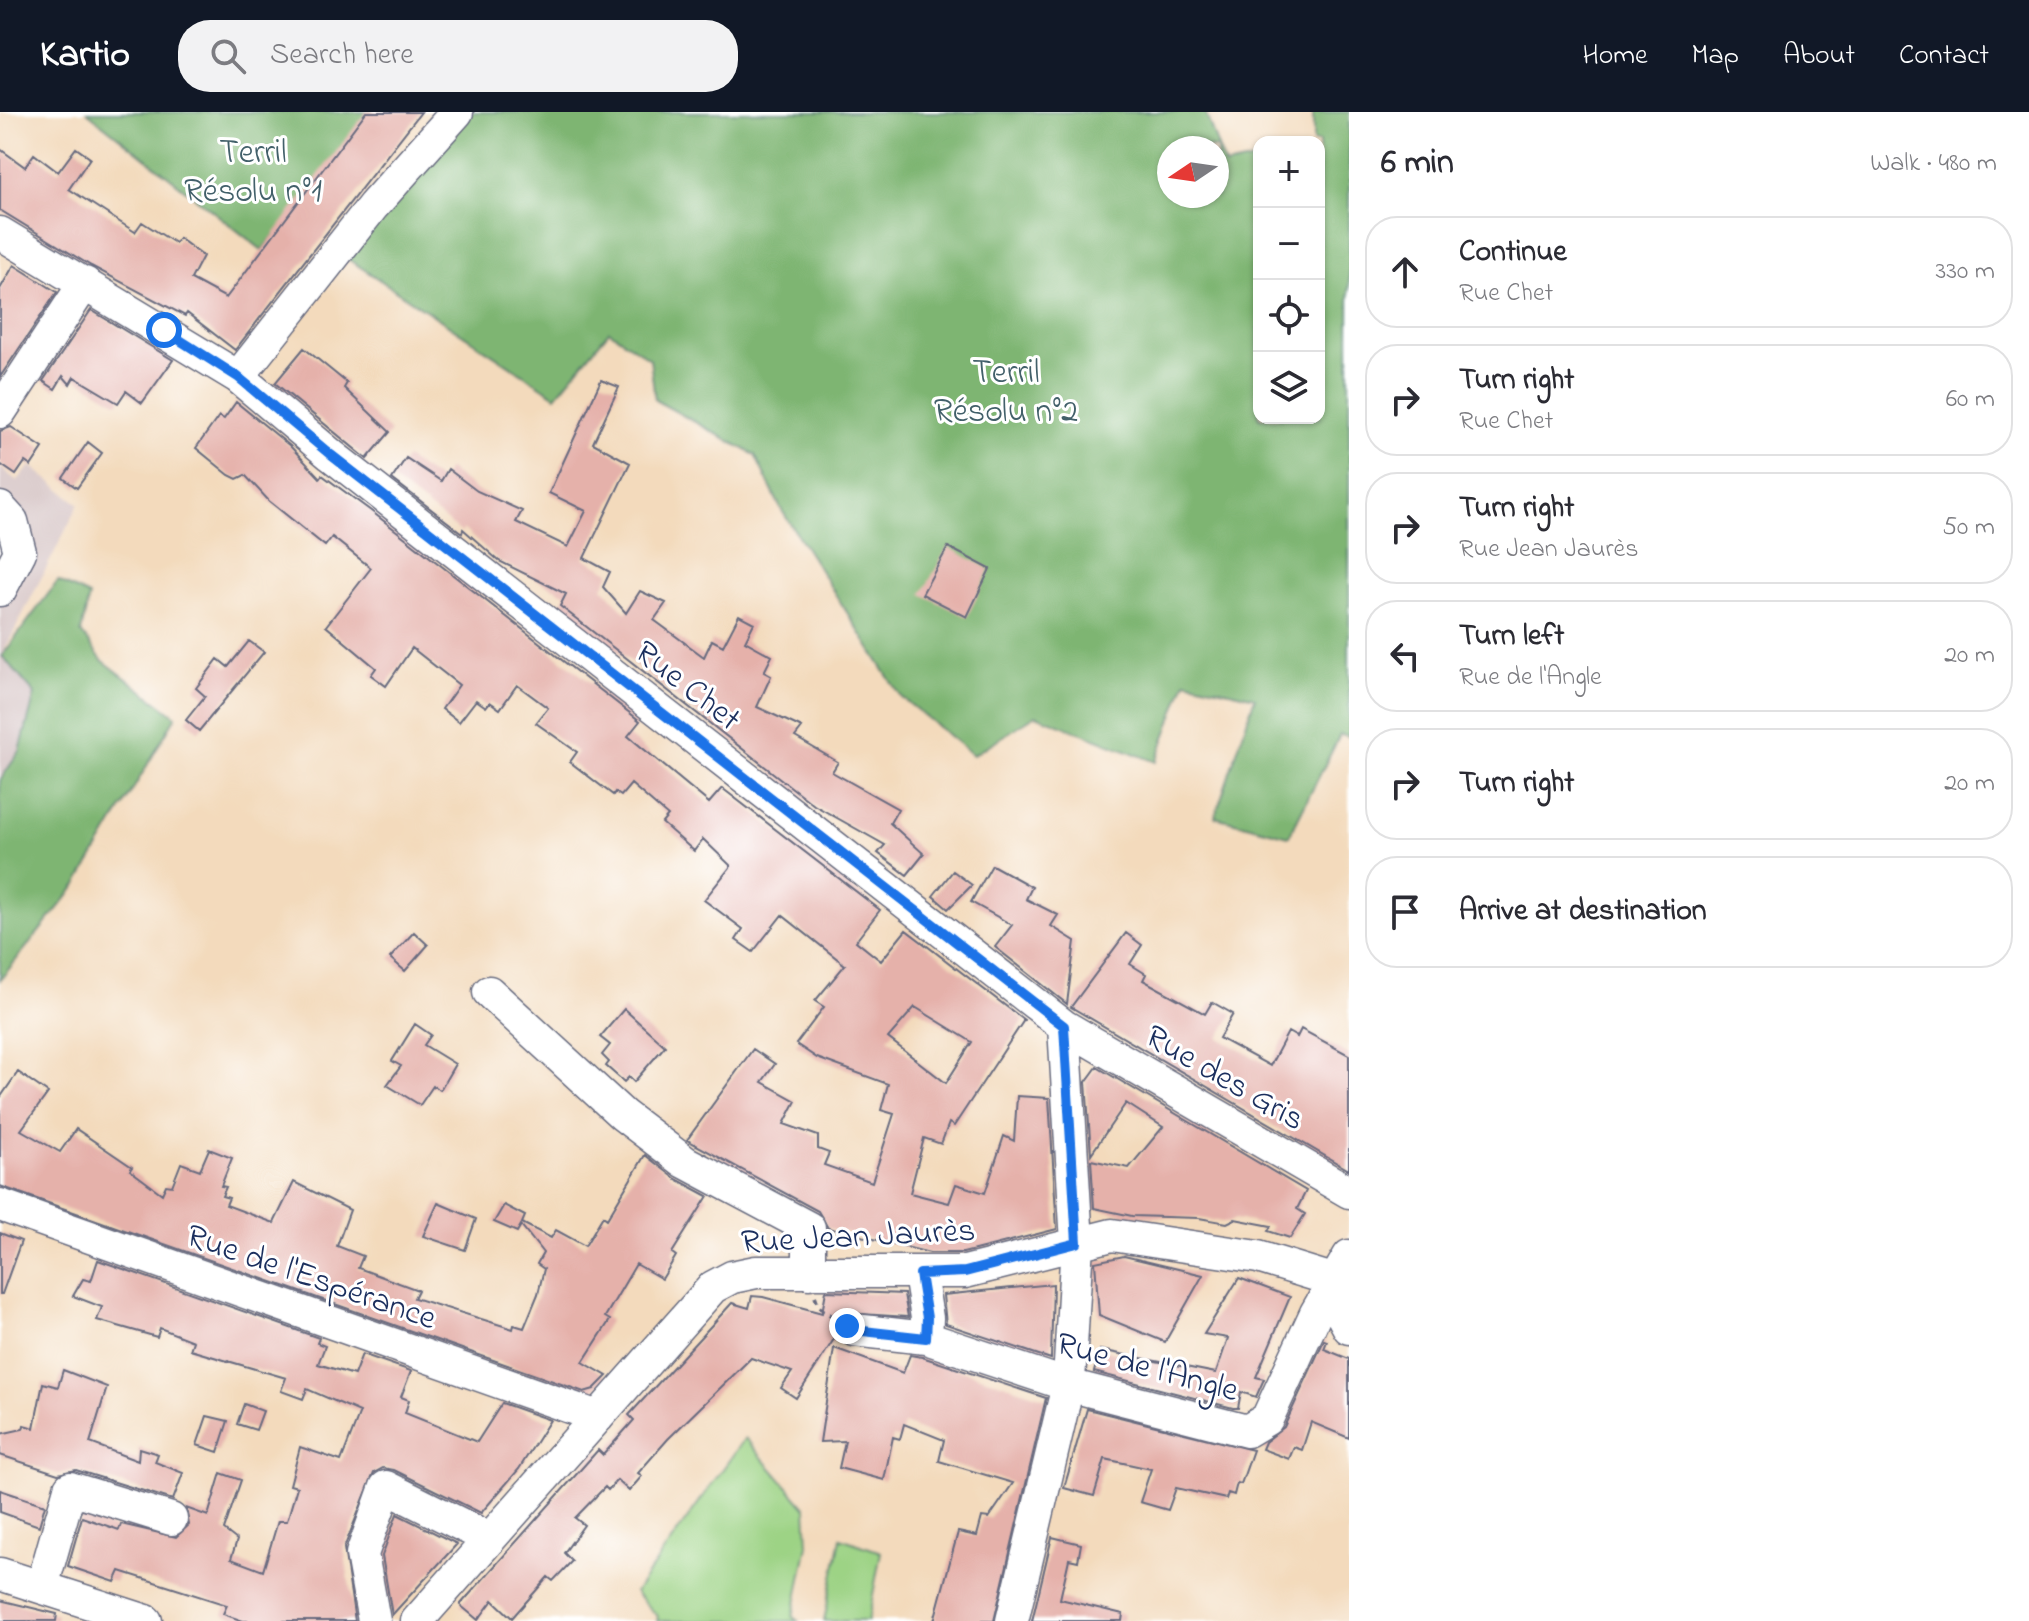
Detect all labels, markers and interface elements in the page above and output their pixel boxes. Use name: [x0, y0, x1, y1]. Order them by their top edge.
search box: [178, 20, 738, 92]
text: Kartio: [40, 28, 130, 84]
icon: search: [206, 34, 250, 78]
text: Search here: [270, 34, 414, 78]
text: Home: [1582, 36, 1648, 77]
text: Map: [1692, 36, 1739, 77]
text: About: [1783, 36, 1855, 77]
text: Contact: [1899, 36, 1989, 77]
park label: Terril Résolu n°1: [184, 129, 322, 218]
north arrow: [1157, 136, 1229, 208]
map controls: [1253, 136, 1325, 424]
button: +: [1253, 136, 1325, 208]
text: 6 min: [1381, 139, 1454, 189]
text: Walk · 480 m: [1870, 145, 1997, 183]
button: −: [1253, 208, 1325, 280]
text: Continue: [1459, 231, 1567, 275]
icon: ahead: [1383, 250, 1427, 294]
text: 330 m: [1936, 253, 1995, 291]
text: Rue Chet: [1459, 275, 1553, 313]
button: locate: [1253, 280, 1325, 352]
route start: [146, 312, 182, 348]
park label: Terril Résolu n°2: [934, 349, 1078, 438]
button: layers: [1253, 352, 1325, 424]
text: Turn right: [1459, 359, 1574, 403]
icon: right: [1383, 378, 1427, 422]
text: 60 m: [1946, 381, 1995, 419]
text: Rue Chet: [1459, 403, 1553, 441]
text: Turn right: [1459, 487, 1574, 531]
icon: right: [1383, 506, 1427, 550]
text: 50 m: [1942, 509, 1995, 547]
text: Rue Jean Jaurès: [1459, 531, 1638, 569]
text: Turn left: [1459, 615, 1564, 659]
street label: Rue Chet: [623, 629, 751, 745]
icon: left: [1383, 634, 1427, 678]
text: 20 m: [1944, 637, 1995, 675]
text: Rue de l'Angle: [1459, 659, 1602, 697]
icon: right: [1383, 762, 1427, 806]
text: Turn right: [1459, 762, 1574, 806]
text: 20 m: [1944, 765, 1995, 803]
icon: arrive: [1383, 890, 1427, 934]
text: Arrive at destination: [1459, 890, 1707, 934]
street label: Rue des Gris: [1135, 1013, 1313, 1145]
street label: Rue Jean Jaurès: [740, 1207, 977, 1269]
street label: Rue de l'Espérance: [179, 1213, 443, 1345]
route end: [829, 1308, 865, 1344]
street label: Rue de l'Angle: [1050, 1321, 1244, 1417]

